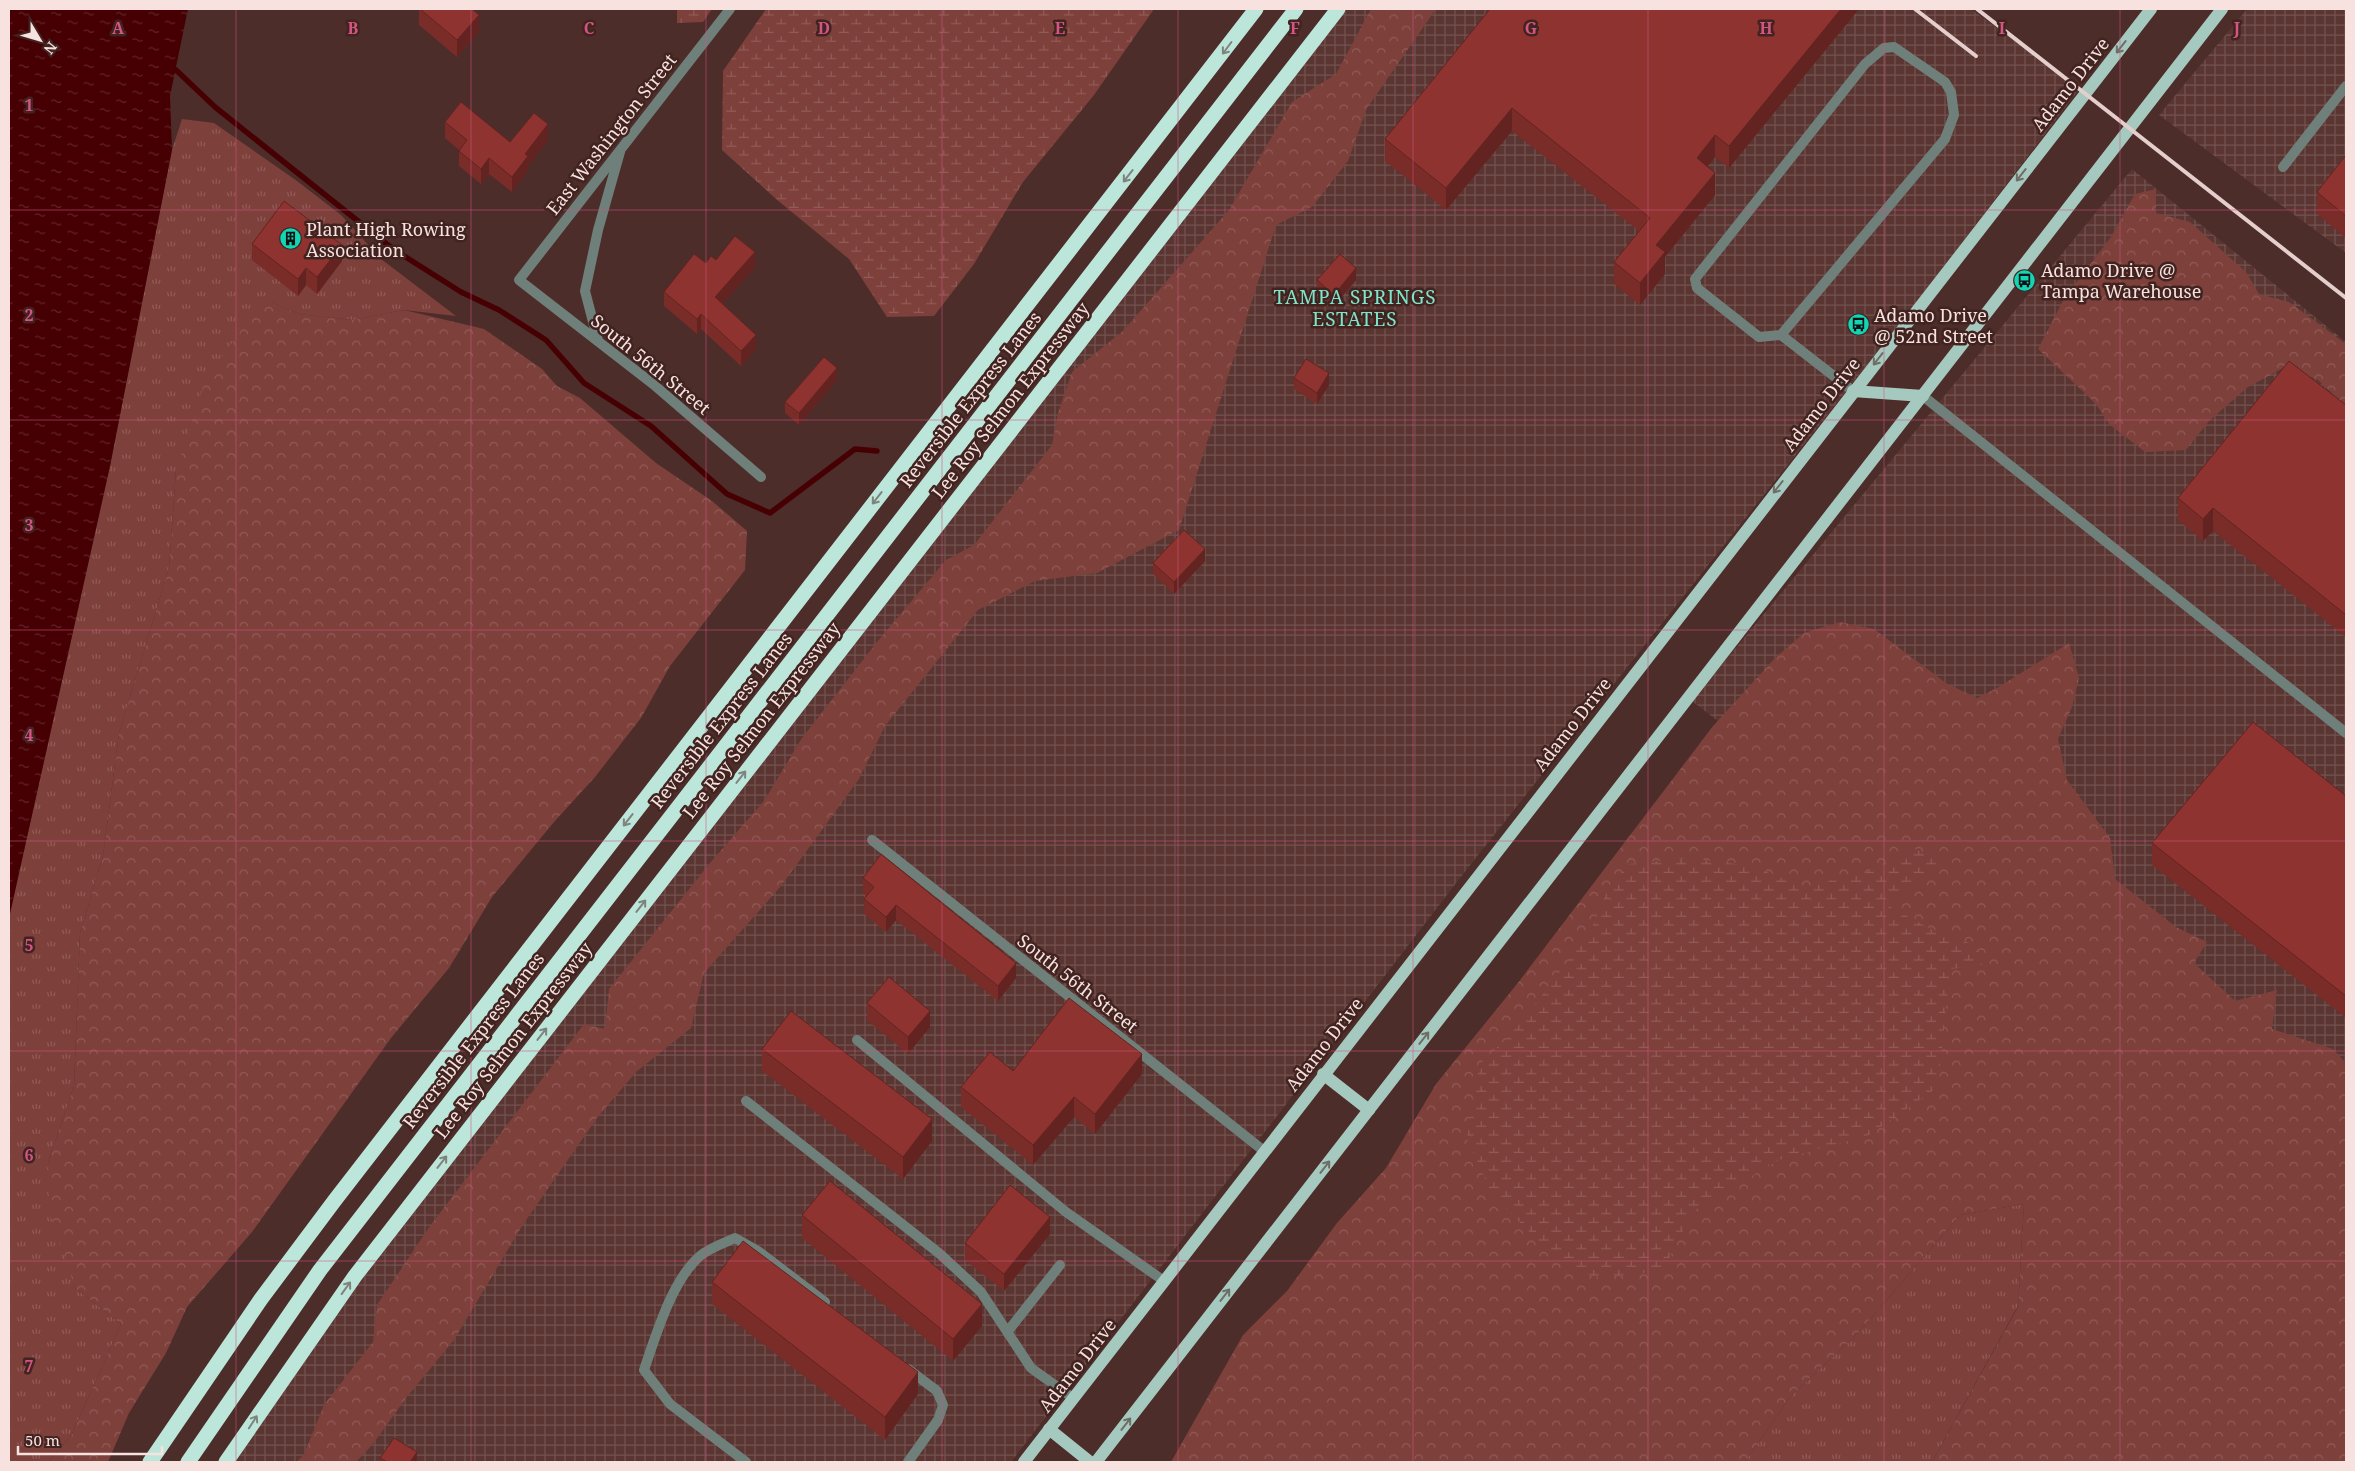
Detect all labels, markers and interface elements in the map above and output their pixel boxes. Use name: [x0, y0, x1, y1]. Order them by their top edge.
north arrow: [15, 15, 65, 65]
text: A: [112, 17, 125, 39]
text: B: [348, 17, 359, 39]
text: C: [584, 17, 595, 39]
text: D: [818, 17, 830, 39]
text: E: [1055, 17, 1065, 39]
text: F: [1290, 17, 1300, 39]
text: G: [1525, 17, 1537, 39]
text: H: [1759, 17, 1773, 39]
text: I: [1999, 17, 2005, 39]
text: J: [2233, 17, 2241, 39]
street label: Adamo Drive: [2026, 32, 2114, 136]
text: N: [40, 38, 62, 59]
one-way arrow: [2116, 40, 2126, 54]
one-way arrow: [1221, 41, 1232, 54]
street label: East Washington Street: [541, 49, 681, 219]
text: 1: [24, 94, 34, 116]
one-way arrow: [2016, 168, 2026, 182]
one-way arrow: [1122, 170, 1133, 183]
place label: Plant High Rowing Association: [306, 217, 466, 262]
building icon: Plant High Rowing Association: [278, 227, 302, 251]
place label: Adamo Drive @ Tampa Warehouse: [2041, 258, 2201, 303]
bus stop icon: Adamo Drive @ Tampa Warehouse: [2013, 268, 2037, 292]
district label: TAMPA SPRINGS ESTATES: [1273, 284, 1437, 332]
street label: Lee Roy Selmon Expressway: [926, 296, 1095, 503]
place label: Adamo Drive @ 52nd Street: [1874, 303, 1993, 348]
text: 2: [24, 304, 34, 326]
street label: Reversible Express Lanes: [894, 306, 1046, 492]
street label: South 56th Street: [586, 308, 716, 420]
bus stop icon: Adamo Drive @ 52nd Street: [1846, 313, 1870, 337]
street label: Adamo Drive: [1777, 352, 1865, 456]
one-way arrow: [1873, 352, 1883, 366]
one-way arrow: [1773, 480, 1784, 493]
one-way arrow: [872, 491, 883, 504]
text: 3: [24, 514, 34, 536]
street label: Lee Roy Selmon Expressway: [677, 616, 846, 823]
street label: Reversible Express Lanes: [645, 627, 797, 813]
street label: Adamo Drive: [1528, 672, 1616, 776]
text: 4: [24, 724, 34, 746]
one-way arrow: [735, 771, 746, 784]
one-way arrow: [623, 813, 633, 827]
one-way arrow: [636, 899, 647, 912]
street label: South 56th Street: [1013, 928, 1143, 1038]
text: 5: [24, 934, 34, 956]
street label: Lee Roy Selmon Expressway: [429, 936, 598, 1143]
street label: Reversible Express Lanes: [397, 947, 549, 1133]
street label: Adamo Drive: [1280, 992, 1368, 1096]
one-way arrow: [536, 1028, 547, 1041]
one-way arrow: [1419, 1032, 1430, 1045]
text: 6: [24, 1144, 34, 1166]
one-way arrow: [437, 1156, 448, 1169]
one-way arrow: [1319, 1161, 1330, 1174]
one-way arrow: [341, 1281, 351, 1295]
one-way arrow: [1220, 1288, 1230, 1302]
street label: Adamo Drive: [1033, 1313, 1121, 1417]
text: 7: [24, 1355, 34, 1377]
one-way arrow: [248, 1415, 258, 1429]
one-way arrow: [1120, 1418, 1131, 1431]
scale bar: [18, 1424, 161, 1456]
text: 50 m: [25, 1430, 60, 1450]

